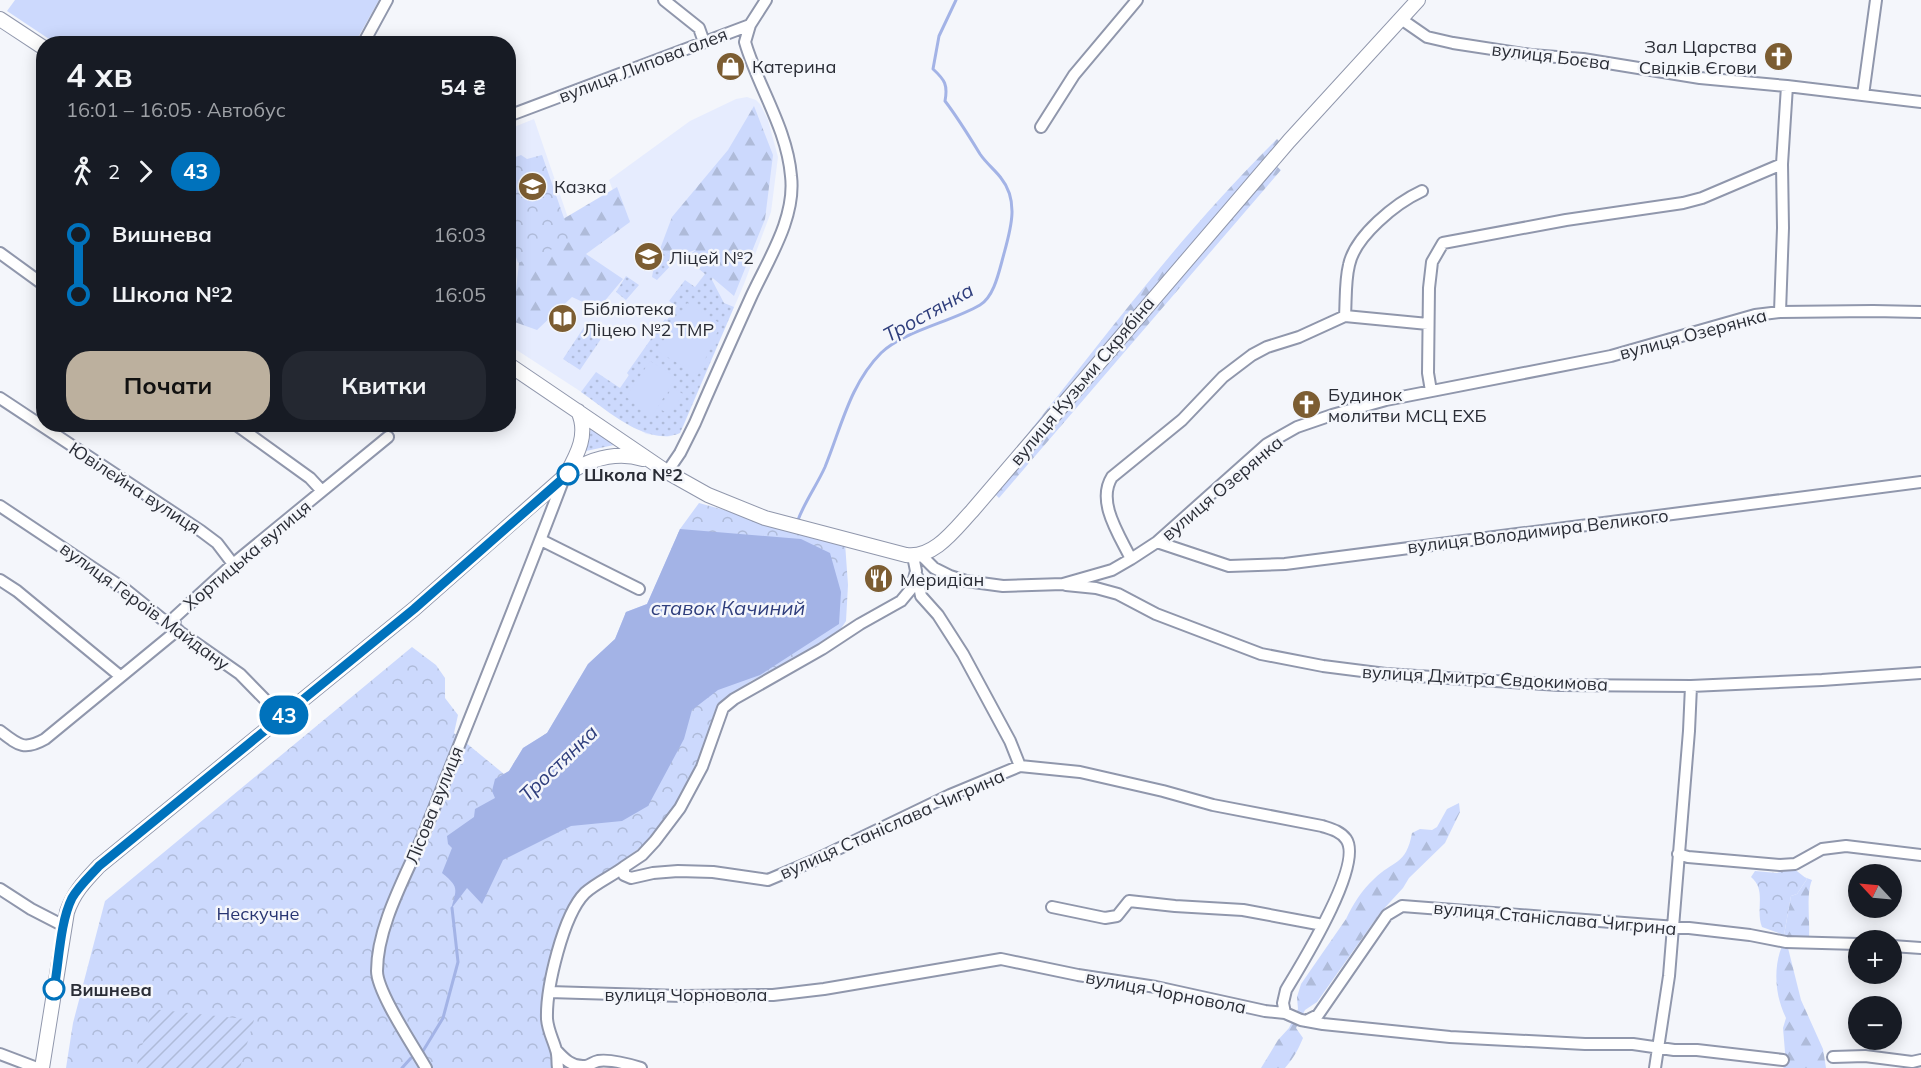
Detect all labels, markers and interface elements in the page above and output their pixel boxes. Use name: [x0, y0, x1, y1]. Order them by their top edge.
street label: вулиця Липова алея: [555, 22, 731, 108]
place label: Зал Царства Свідків Єгови: [1639, 35, 1757, 79]
street label: вулиця Боєва: [1490, 37, 1612, 75]
church icon: Зал Царства Свідків Єгови: [1762, 40, 1794, 72]
shop icon: Катерина: [715, 50, 747, 82]
text: 4 хв: [66, 54, 133, 95]
place label: Катерина: [752, 55, 836, 78]
text: 54 ₴: [440, 73, 486, 101]
text: 16:01 – 16:05 · Автобус: [66, 97, 286, 122]
icon: walk: [66, 155, 99, 188]
icon: forward: [129, 155, 162, 188]
text: 43: [183, 158, 208, 184]
text: 2: [108, 159, 120, 184]
school or university icon: Казка: [517, 170, 549, 202]
place label: Казка: [554, 175, 607, 198]
text: Вишнева: [112, 220, 212, 248]
text: 16:03: [433, 222, 486, 247]
school or university icon: Ліцей №2: [632, 241, 664, 273]
place label: Ліцей №2: [669, 246, 754, 269]
water label: Тростянка: [878, 277, 978, 347]
text: Школа №2: [112, 280, 233, 308]
text: 16:05: [433, 282, 486, 307]
street label: вулиця Кузьми Скрябіна: [1005, 292, 1159, 470]
place label: Бібліотека Ліцею №2 ТМР: [583, 297, 714, 341]
library icon: Бібліотека Ліцею №2 ТМР: [546, 302, 578, 334]
street label: вулиця Озерянка: [1617, 303, 1769, 365]
button: Почати: [66, 351, 270, 420]
button: Квитки: [282, 351, 486, 420]
place label: Будинок молитви МСЦ ЕХБ: [1328, 383, 1487, 427]
church icon: Будинок молитви МСЦ ЕХБ: [1291, 388, 1323, 420]
street label: вулиця Озерянка: [1157, 431, 1287, 545]
street label: Ювілейна вулиця: [65, 437, 205, 539]
marker: Школа №2: [557, 463, 579, 485]
place label: Школа №2: [584, 463, 683, 486]
street label: Хортицька вулиця: [178, 495, 316, 615]
street label: вулиця Володимира Великого: [1406, 504, 1670, 558]
street label: вулиця Героїв Майдану: [56, 537, 235, 675]
restaurant icon: Меридіан: [863, 563, 895, 595]
place label: Меридіан: [900, 568, 984, 591]
water label: ставок Качиний: [651, 595, 805, 620]
street label: вулиця Дмитра Євдокимова: [1361, 660, 1609, 696]
line badge: 43: [257, 696, 311, 734]
text: 43: [271, 702, 297, 728]
water label: Тростянка: [514, 719, 602, 807]
street label: Лісова вулиця: [400, 743, 468, 867]
street label: вулиця Станіслава Чигрина: [776, 764, 1008, 884]
north arrow: [1848, 864, 1902, 918]
map controls: [1848, 864, 1902, 1050]
street label: вулиця Станіслава Чигрина: [1433, 896, 1677, 940]
park label: Нескучне: [216, 902, 300, 925]
button: +: [1848, 930, 1902, 984]
street label: вулиця Чорновола: [1084, 965, 1248, 1019]
marker: Вишнева: [43, 978, 65, 1000]
place label: Вишнева: [70, 978, 152, 1001]
street label: вулиця Чорновола: [604, 983, 768, 1006]
button: −: [1848, 996, 1902, 1050]

